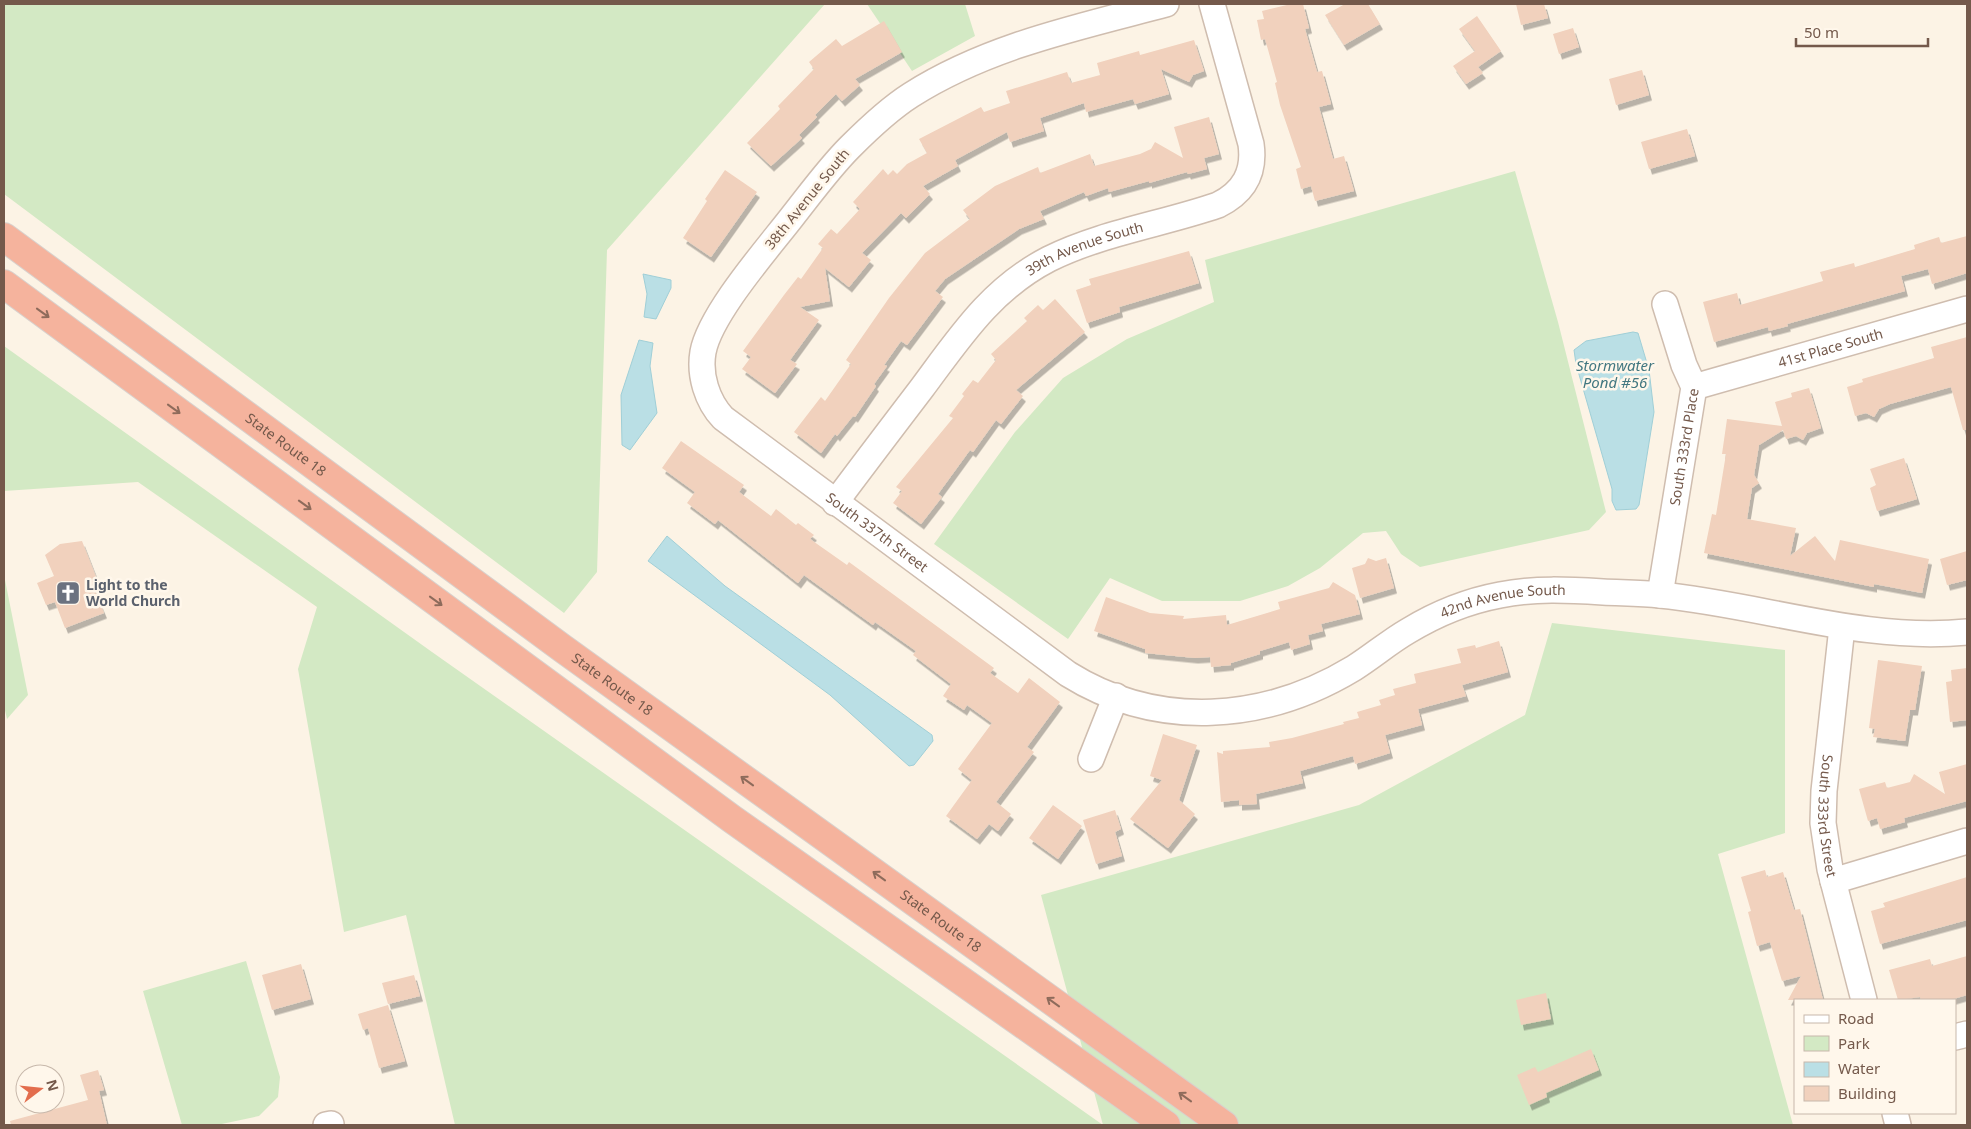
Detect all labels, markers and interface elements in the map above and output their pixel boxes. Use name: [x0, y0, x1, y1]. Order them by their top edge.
scale bar: [1796, 15, 1928, 47]
text: 50 m: [1804, 22, 1839, 42]
street label: 38th Avenue South: [760, 144, 853, 253]
street label: 39th Avenue South: [1022, 217, 1145, 280]
one-way arrow: [36, 308, 50, 318]
street label: 41st Place South: [1776, 324, 1885, 372]
water label: Stormwater Pond #56: [1576, 355, 1655, 392]
street label: South 333rd Place: [1665, 387, 1703, 507]
one-way arrow: [167, 404, 181, 414]
street label: State Route 18: [242, 408, 330, 480]
street label: South 337th Street: [822, 488, 932, 576]
one-way arrow: [298, 500, 312, 510]
place label: Light to the World Church: [86, 575, 180, 610]
church icon: Light to the World Church: [55, 580, 81, 606]
street label: 42nd Avenue South: [1437, 580, 1566, 622]
one-way arrow: [429, 596, 442, 607]
street label: State Route 18: [568, 648, 657, 720]
street label: South 333rd Street: [1814, 754, 1842, 879]
one-way arrow: [740, 776, 754, 786]
one-way arrow: [872, 871, 886, 881]
street label: State Route 18: [897, 885, 986, 956]
one-way arrow: [1046, 997, 1060, 1007]
legend: [1794, 999, 1956, 1114]
text: Road: [1838, 1008, 1874, 1028]
text: Park: [1838, 1033, 1870, 1053]
text: Water: [1838, 1058, 1880, 1078]
north arrow: [15, 1064, 65, 1114]
text: N: [42, 1077, 64, 1093]
text: Building: [1838, 1083, 1896, 1103]
one-way arrow: [1178, 1092, 1192, 1102]

